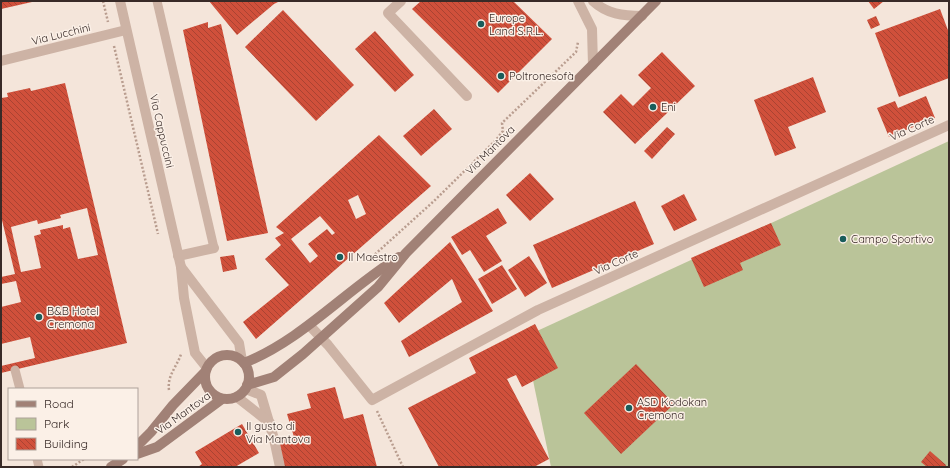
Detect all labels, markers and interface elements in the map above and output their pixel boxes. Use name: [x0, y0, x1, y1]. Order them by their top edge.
place label: Europe Land S.R.L.: [489, 11, 543, 38]
marker: Europe Land S.R.L.: [476, 19, 486, 29]
street label: Via Lucchini: [30, 20, 92, 48]
place label: Poltronesofà: [509, 69, 574, 83]
marker: Poltronesofà: [496, 71, 506, 81]
street label: Via Cappuccini: [147, 93, 177, 169]
place label: Eni: [661, 100, 676, 114]
marker: Eni: [648, 102, 658, 112]
street label: Via Corte: [888, 112, 936, 144]
street label: Via Mantova: [462, 122, 518, 178]
place label: Campo Sportivo: [851, 232, 934, 246]
marker: Campo Sportivo: [838, 234, 848, 244]
street label: Via Corte: [592, 246, 640, 278]
place label: Il Maestro: [348, 250, 398, 264]
marker: Il Maestro: [335, 252, 345, 262]
place label: B&B Hotel Cremona: [47, 304, 99, 331]
marker: B&B Hotel Cremona: [34, 312, 44, 322]
legend: [8, 388, 138, 460]
street label: Via Mantova: [153, 388, 213, 438]
place label: ASD Kodokan Cremona: [637, 395, 707, 422]
text: Road: [44, 396, 74, 411]
marker: ASD Kodokan Cremona: [624, 403, 634, 413]
text: Park: [44, 416, 69, 431]
place label: Il gusto di Via Mantova: [246, 419, 310, 446]
marker: Il gusto di Via Mantova: [233, 427, 243, 437]
text: Building: [44, 436, 88, 451]

